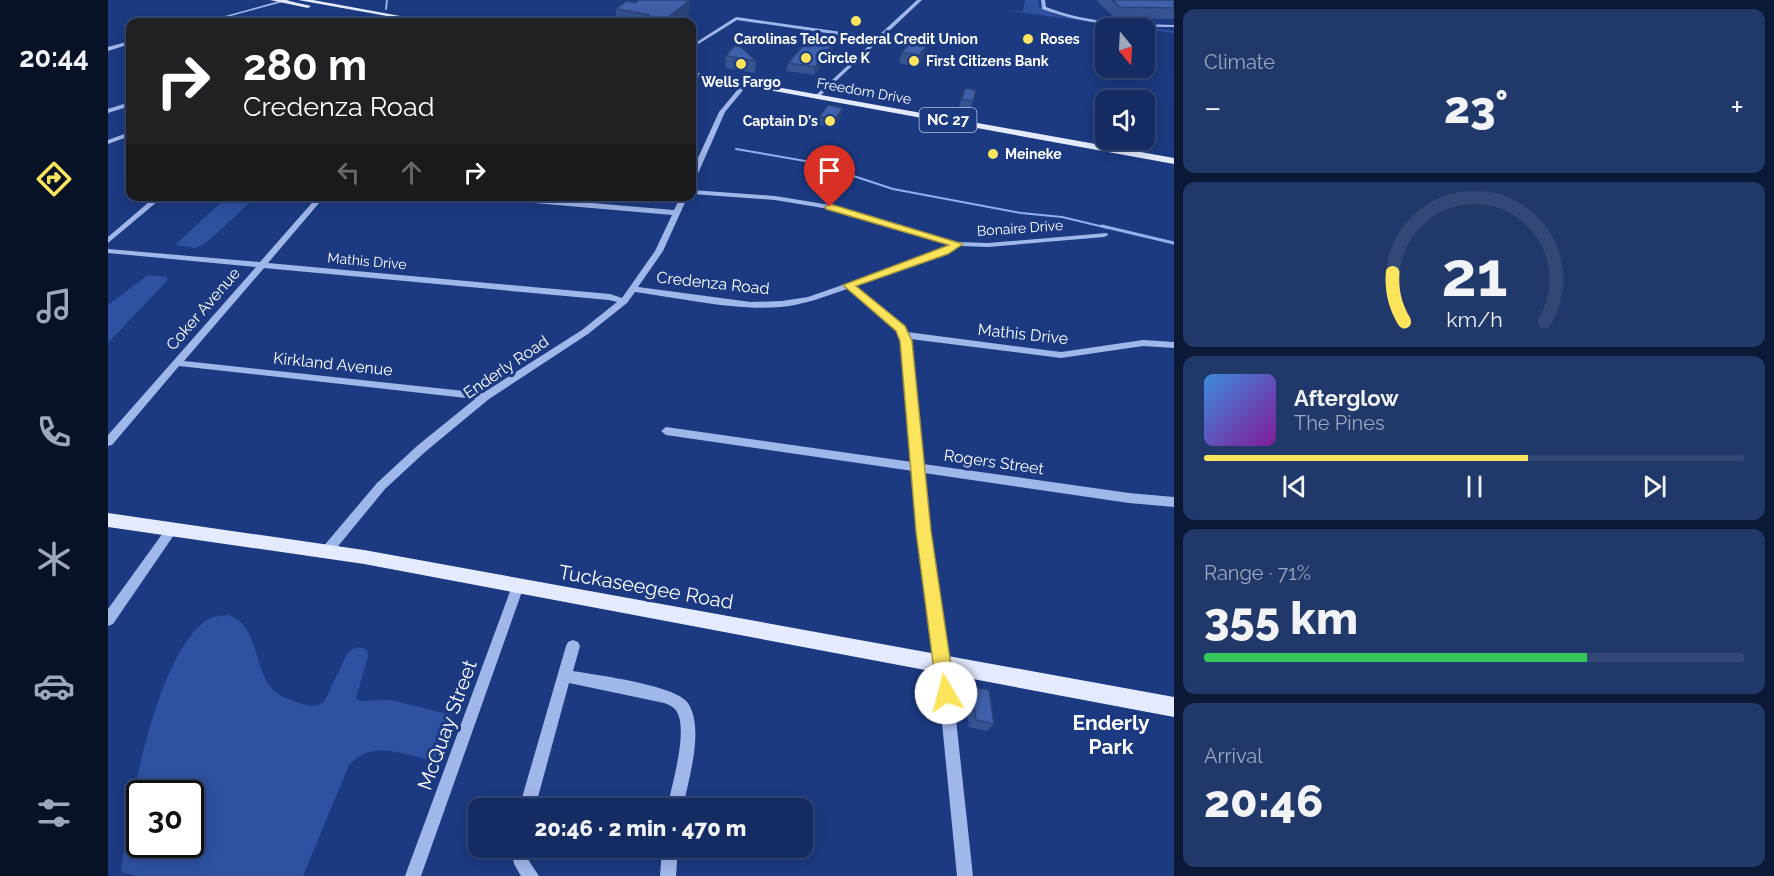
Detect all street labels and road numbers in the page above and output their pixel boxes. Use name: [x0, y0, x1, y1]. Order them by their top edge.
street label: Freedom Drive: [815, 75, 913, 107]
road number: NC 27: [920, 108, 976, 132]
street label: Bonaire Drive: [976, 217, 1064, 239]
street label: Mathis Drive: [327, 250, 407, 272]
street label: Coker Avenue: [162, 264, 244, 354]
street label: Credenza Road: [656, 268, 770, 298]
street label: Mathis Drive: [977, 320, 1069, 348]
street label: Enderly Road: [460, 331, 552, 402]
street label: Kirkland Avenue: [272, 348, 394, 380]
street label: Rogers Street: [943, 446, 1046, 479]
street label: Tuckaseegee Road: [557, 560, 735, 614]
street label: McQuay Street: [412, 656, 482, 793]

